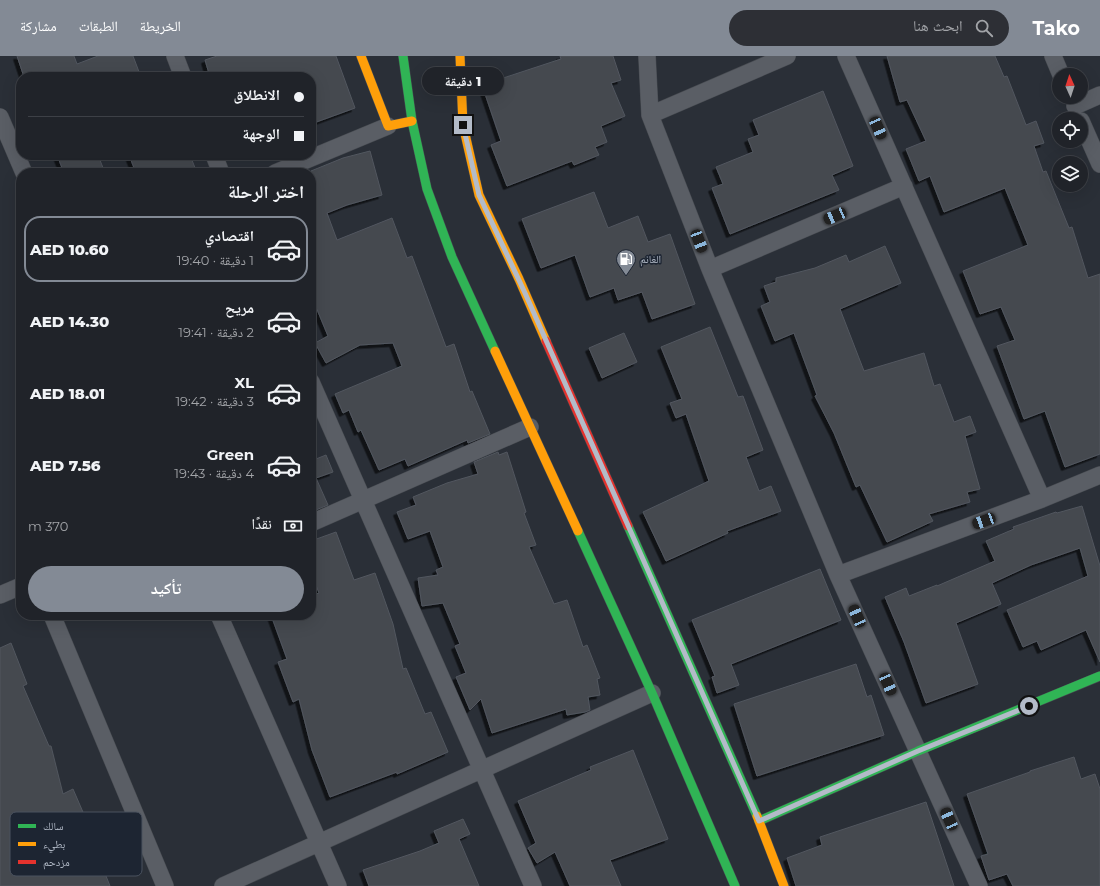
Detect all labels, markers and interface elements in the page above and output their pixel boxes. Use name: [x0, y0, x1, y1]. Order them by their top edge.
search box: [729, 10, 1009, 46]
text: ابحث هنا: [913, 16, 963, 35]
text: مشاركة: [20, 17, 57, 35]
text: الطبقات: [79, 17, 118, 35]
text: الخريطة: [140, 17, 181, 35]
icon: search: [973, 17, 995, 39]
text: Tako: [1033, 17, 1080, 40]
callout: 1 دقيقة: [422, 67, 504, 95]
north arrow: [1052, 68, 1088, 104]
map controls: [1052, 68, 1088, 192]
text: 1 دقيقة: [445, 73, 481, 89]
text: الانطلاق: [234, 85, 280, 104]
button: locate: [1052, 112, 1088, 148]
car: [868, 115, 888, 141]
route end: [454, 116, 472, 134]
text: الوجهة: [242, 124, 280, 143]
button: layers: [1052, 156, 1088, 192]
text: اختر الرحلة: [228, 181, 304, 203]
car: [822, 206, 848, 226]
text: اقتصادي: [205, 226, 254, 245]
car: [689, 228, 709, 254]
icon: car: [266, 231, 302, 267]
text: AED 10.60: [30, 240, 109, 259]
fuel station icon: الغانم: [615, 248, 637, 276]
text: 1 دقيقة · 19:40: [177, 252, 254, 268]
place label: الغانم: [640, 252, 661, 267]
text: مريح: [225, 298, 254, 317]
icon: car: [266, 303, 302, 339]
text: AED 14.30: [30, 312, 109, 331]
text: 2 دقيقة · 19:41: [178, 324, 254, 340]
text: XL: [235, 373, 254, 392]
icon: car: [266, 375, 302, 411]
text: AED 18.01: [30, 384, 105, 403]
text: 3 دقيقة · 19:42: [175, 393, 254, 409]
text: Green: [207, 445, 254, 464]
icon: car: [266, 447, 302, 483]
text: AED 7.56: [30, 456, 101, 475]
text: 4 دقيقة · 19:43: [174, 465, 254, 481]
car: [971, 511, 997, 531]
text: نقدًا: [251, 514, 272, 533]
icon: cash: [282, 515, 304, 537]
text: 370 m: [28, 518, 68, 534]
button: تأكيد: [28, 566, 304, 612]
car: [847, 603, 867, 629]
car: [878, 671, 898, 697]
route start: [1020, 697, 1038, 715]
car: [939, 806, 959, 832]
legend: [10, 812, 142, 876]
text: سالك: [43, 819, 63, 833]
text: بطيء: [43, 837, 65, 853]
text: مزدحم: [43, 855, 70, 870]

